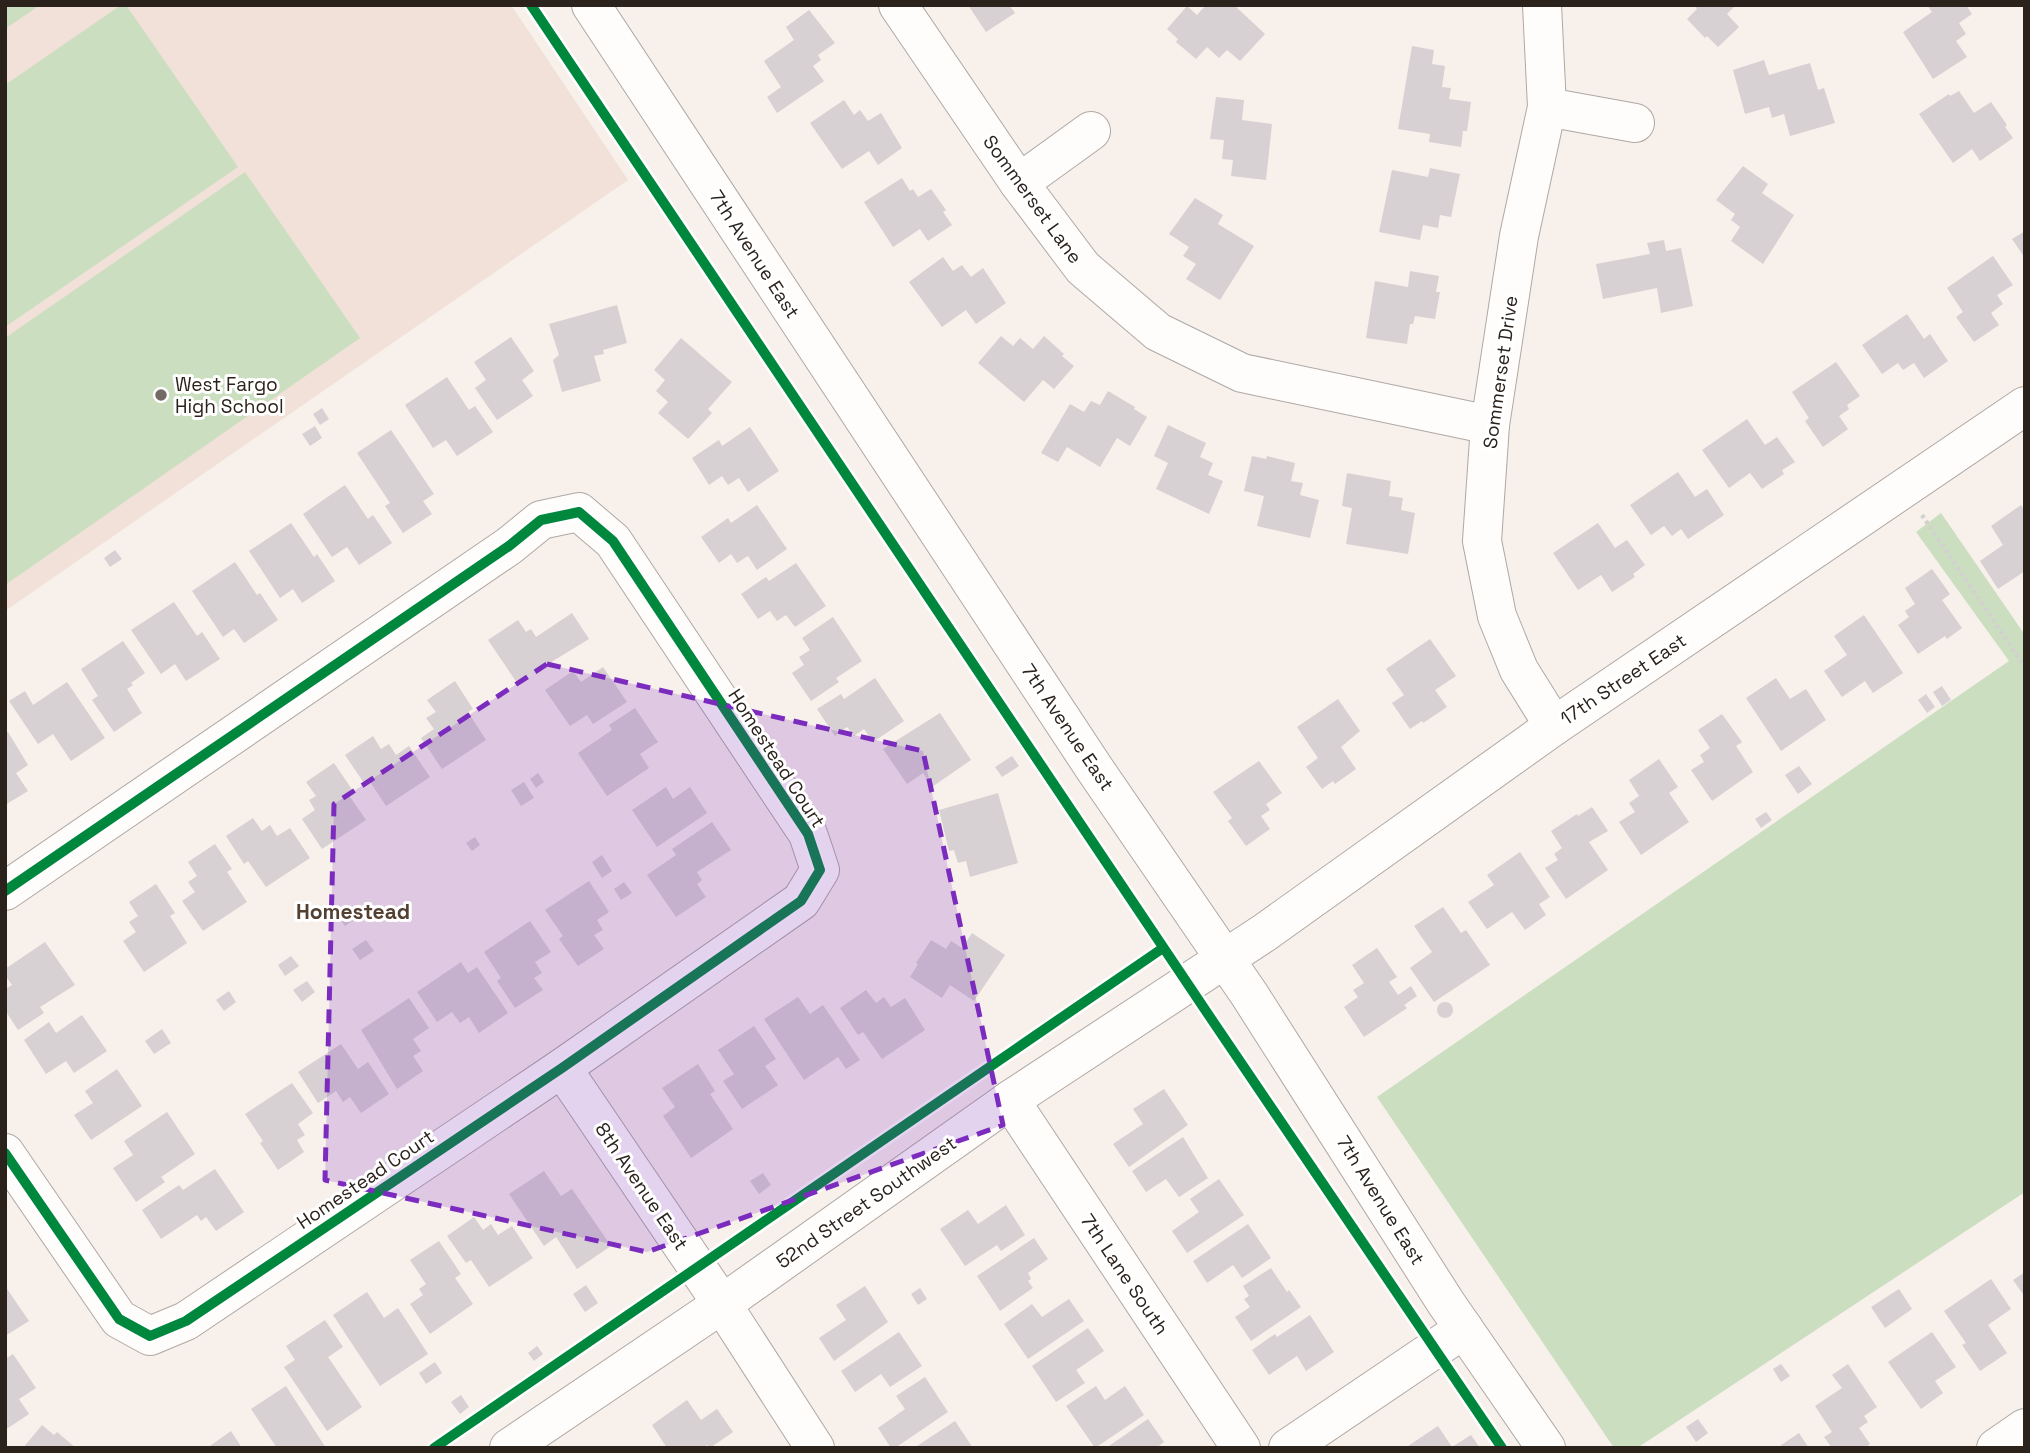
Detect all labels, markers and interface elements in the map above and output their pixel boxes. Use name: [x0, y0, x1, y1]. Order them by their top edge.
street label: Sommerset Lane: [978, 130, 1088, 269]
street label: 7th Avenue East: [704, 185, 805, 323]
street label: Sommerset Drive: [1477, 294, 1524, 450]
place label: West Fargo High School: [175, 372, 284, 419]
marker: West Fargo High School: [153, 387, 169, 403]
street label: 17th Street East: [1555, 628, 1691, 731]
street label: 7th Avenue East: [1016, 659, 1119, 796]
street label: Homestead Court: [722, 684, 831, 832]
district label: Homestead: [296, 898, 410, 925]
street label: 8th Avenue East: [590, 1118, 694, 1255]
street label: Homestead Court: [292, 1124, 439, 1235]
street label: 52nd Street Southwest: [771, 1131, 961, 1274]
street label: 7th Avenue East: [1331, 1131, 1430, 1270]
street label: 7th Lane South: [1075, 1209, 1174, 1339]

